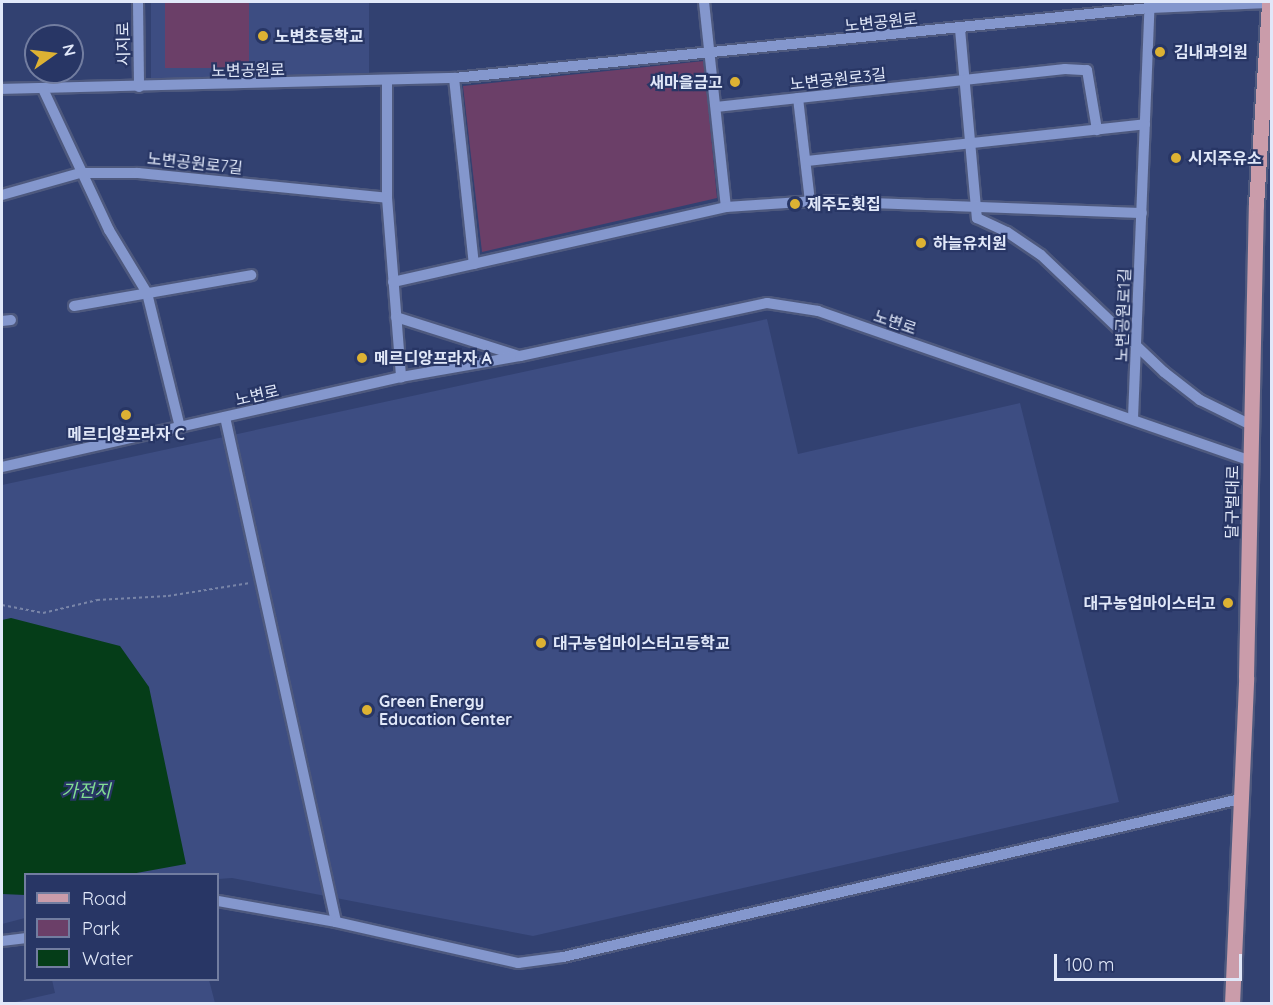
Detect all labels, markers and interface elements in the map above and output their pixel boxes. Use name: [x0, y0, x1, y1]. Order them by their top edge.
street label: 노변공원로: [843, 9, 919, 35]
street label: 시지로: [113, 22, 133, 66]
north arrow: [24, 24, 84, 84]
place label: 노변초등학교: [275, 26, 363, 46]
marker: 노변초등학교: [256, 29, 270, 43]
text: N: [58, 42, 81, 58]
place label: 김내과의원: [1174, 42, 1248, 62]
marker: 김내과의원: [1151, 43, 1169, 61]
street label: 노변공원로: [211, 60, 285, 80]
street label: 노변공원로3길: [789, 64, 887, 94]
place label: 새마을금고: [649, 72, 723, 92]
marker: 새마을금고: [728, 75, 742, 89]
street label: 노변공원로7길: [146, 148, 244, 178]
place label: 시지주유소: [1188, 148, 1262, 168]
marker: 시지주유소: [1169, 151, 1183, 165]
place label: 제주도횟집: [807, 194, 881, 214]
marker: 제주도횟집: [788, 197, 802, 211]
place label: 하늘유치원: [933, 233, 1007, 253]
marker: 하늘유치원: [914, 236, 928, 250]
street label: 노변공원로1길: [1112, 268, 1134, 362]
street label: 노변로: [871, 306, 919, 338]
place label: 메르디앙프라자 A: [374, 348, 492, 368]
marker: 메르디앙프라자 A: [355, 351, 369, 365]
street label: 노변로: [233, 381, 281, 409]
marker: 메르디앙프라자 C: [119, 408, 133, 422]
place label: 메르디앙프라자 C: [67, 424, 185, 444]
street label: 달구벌대로: [1222, 465, 1242, 539]
place label: 대구농업마이스터고: [1084, 593, 1216, 613]
marker: 대구농업마이스터고: [1221, 596, 1235, 610]
place label: 대구농업마이스터고등학교: [553, 633, 730, 653]
marker: 대구농업마이스터고등학교: [534, 636, 548, 650]
place label: Green Energy Education Center: [379, 691, 512, 729]
marker: Green Energy Education Center: [360, 703, 374, 717]
water label: 가전지: [61, 780, 111, 802]
legend: [24, 873, 219, 981]
text: Road: [82, 887, 127, 910]
text: Park: [82, 917, 120, 940]
scale bar: [1057, 942, 1244, 980]
text: Water: [82, 947, 133, 970]
text: 100 m: [1065, 953, 1114, 976]

